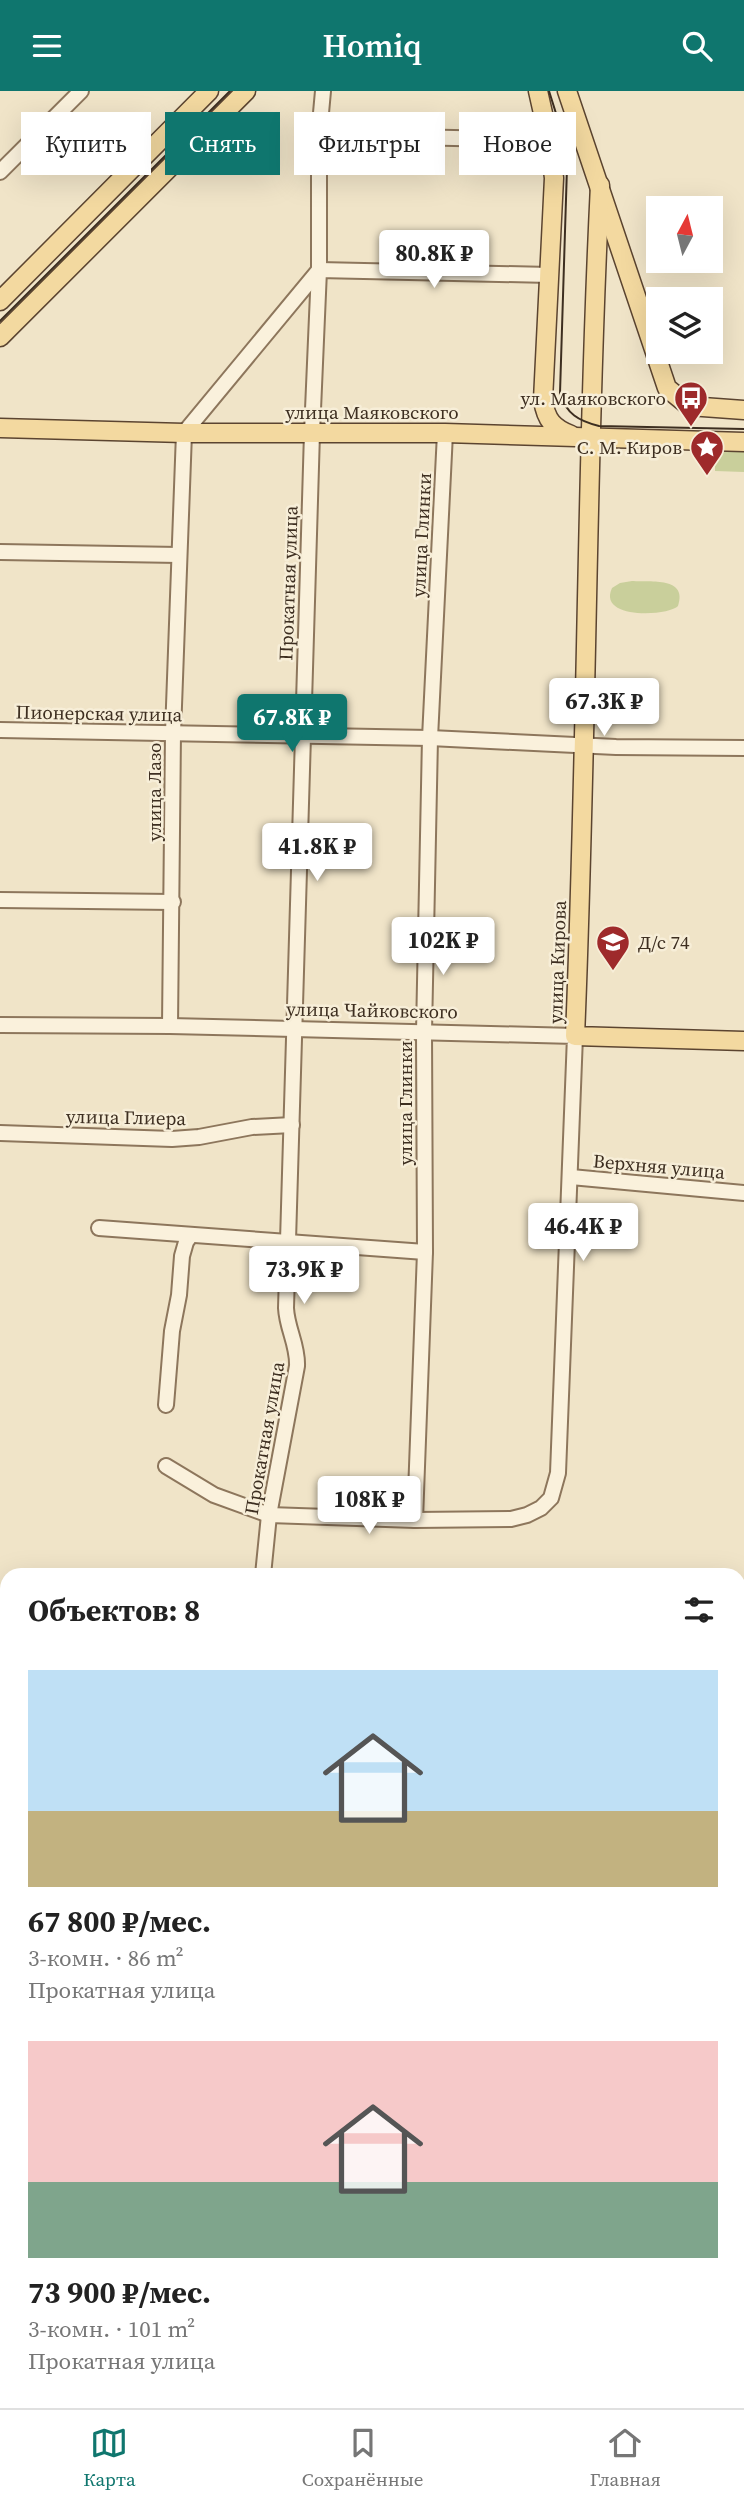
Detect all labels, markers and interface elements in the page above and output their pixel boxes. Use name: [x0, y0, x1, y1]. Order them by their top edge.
text: Homiq: [323, 24, 421, 68]
icon: menu: [28, 27, 66, 65]
icon: search: [678, 27, 716, 65]
chip: Купить: [21, 112, 151, 175]
chip: Снять: [165, 112, 280, 175]
chip: Фильтры: [294, 112, 445, 175]
chip: Новое: [459, 112, 576, 175]
north arrow: [646, 196, 723, 273]
map controls: [646, 196, 723, 364]
pin: 80.8K ₽: [369, 231, 499, 290]
text: 80.8K ₽: [395, 237, 473, 269]
button: layers: [646, 287, 723, 364]
bus stop icon: ул. Маяковского: [672, 379, 710, 428]
place label: ул. Маяковского: [520, 385, 666, 411]
street label: улица Маяковского: [285, 399, 459, 425]
place icon: С. М. Киров: [688, 428, 726, 477]
place label: С. М. Киров: [577, 434, 682, 460]
street label: улица Глинки: [405, 472, 437, 598]
street label: Прокатная улица: [272, 505, 304, 661]
pin: 67.3K ₽: [539, 679, 669, 738]
text: 67.3K ₽: [565, 685, 643, 717]
pin: 67.8K ₽: [227, 695, 357, 754]
street label: Пионерская улица: [15, 699, 183, 727]
text: 67.8K ₽: [253, 701, 331, 733]
street label: улица Лазо: [141, 743, 167, 841]
pin: 41.8K ₽: [252, 823, 382, 883]
text: 41.8K ₽: [278, 830, 356, 862]
street label: улица Кирова: [542, 900, 572, 1024]
pin: 102K ₽: [386, 917, 500, 977]
school or university icon: Д/с 74: [594, 923, 632, 972]
text: 102K ₽: [408, 924, 478, 956]
place label: Д/с 74: [638, 929, 690, 955]
street label: улица Чайковского: [286, 996, 458, 1024]
street label: улица Глинки: [392, 1041, 418, 1165]
street label: улица Глиера: [66, 1103, 187, 1131]
street label: Верхняя улица: [592, 1147, 726, 1185]
pin: 46.4K ₽: [518, 1203, 648, 1263]
text: 46.4K ₽: [544, 1210, 622, 1242]
pin: 73.9K ₽: [239, 1247, 369, 1306]
text: 73.9K ₽: [265, 1253, 343, 1285]
street label: Прокатная улица: [238, 1359, 290, 1517]
pin: 108K ₽: [312, 1477, 426, 1536]
text: 108K ₽: [334, 1483, 404, 1515]
text: Объектов: 8: [28, 1590, 200, 1631]
icon: filters: [680, 1591, 718, 1629]
icon: home: [310, 1715, 436, 1841]
text: 67 800 ₽/мес.: [28, 1901, 211, 1942]
text: 3-комн. · 86 m²: [28, 1942, 184, 1974]
text: Прокатная улица: [28, 1974, 216, 2006]
icon: home: [310, 2086, 436, 2212]
text: 73 900 ₽/мес.: [28, 2272, 211, 2313]
text: 3-комн. · 101 m²: [28, 2313, 195, 2345]
text: Прокатная улица: [28, 2345, 216, 2377]
tab: Карта: [83, 2424, 136, 2492]
tab: Сохранённые: [302, 2424, 424, 2492]
tab: Главная: [590, 2424, 661, 2492]

